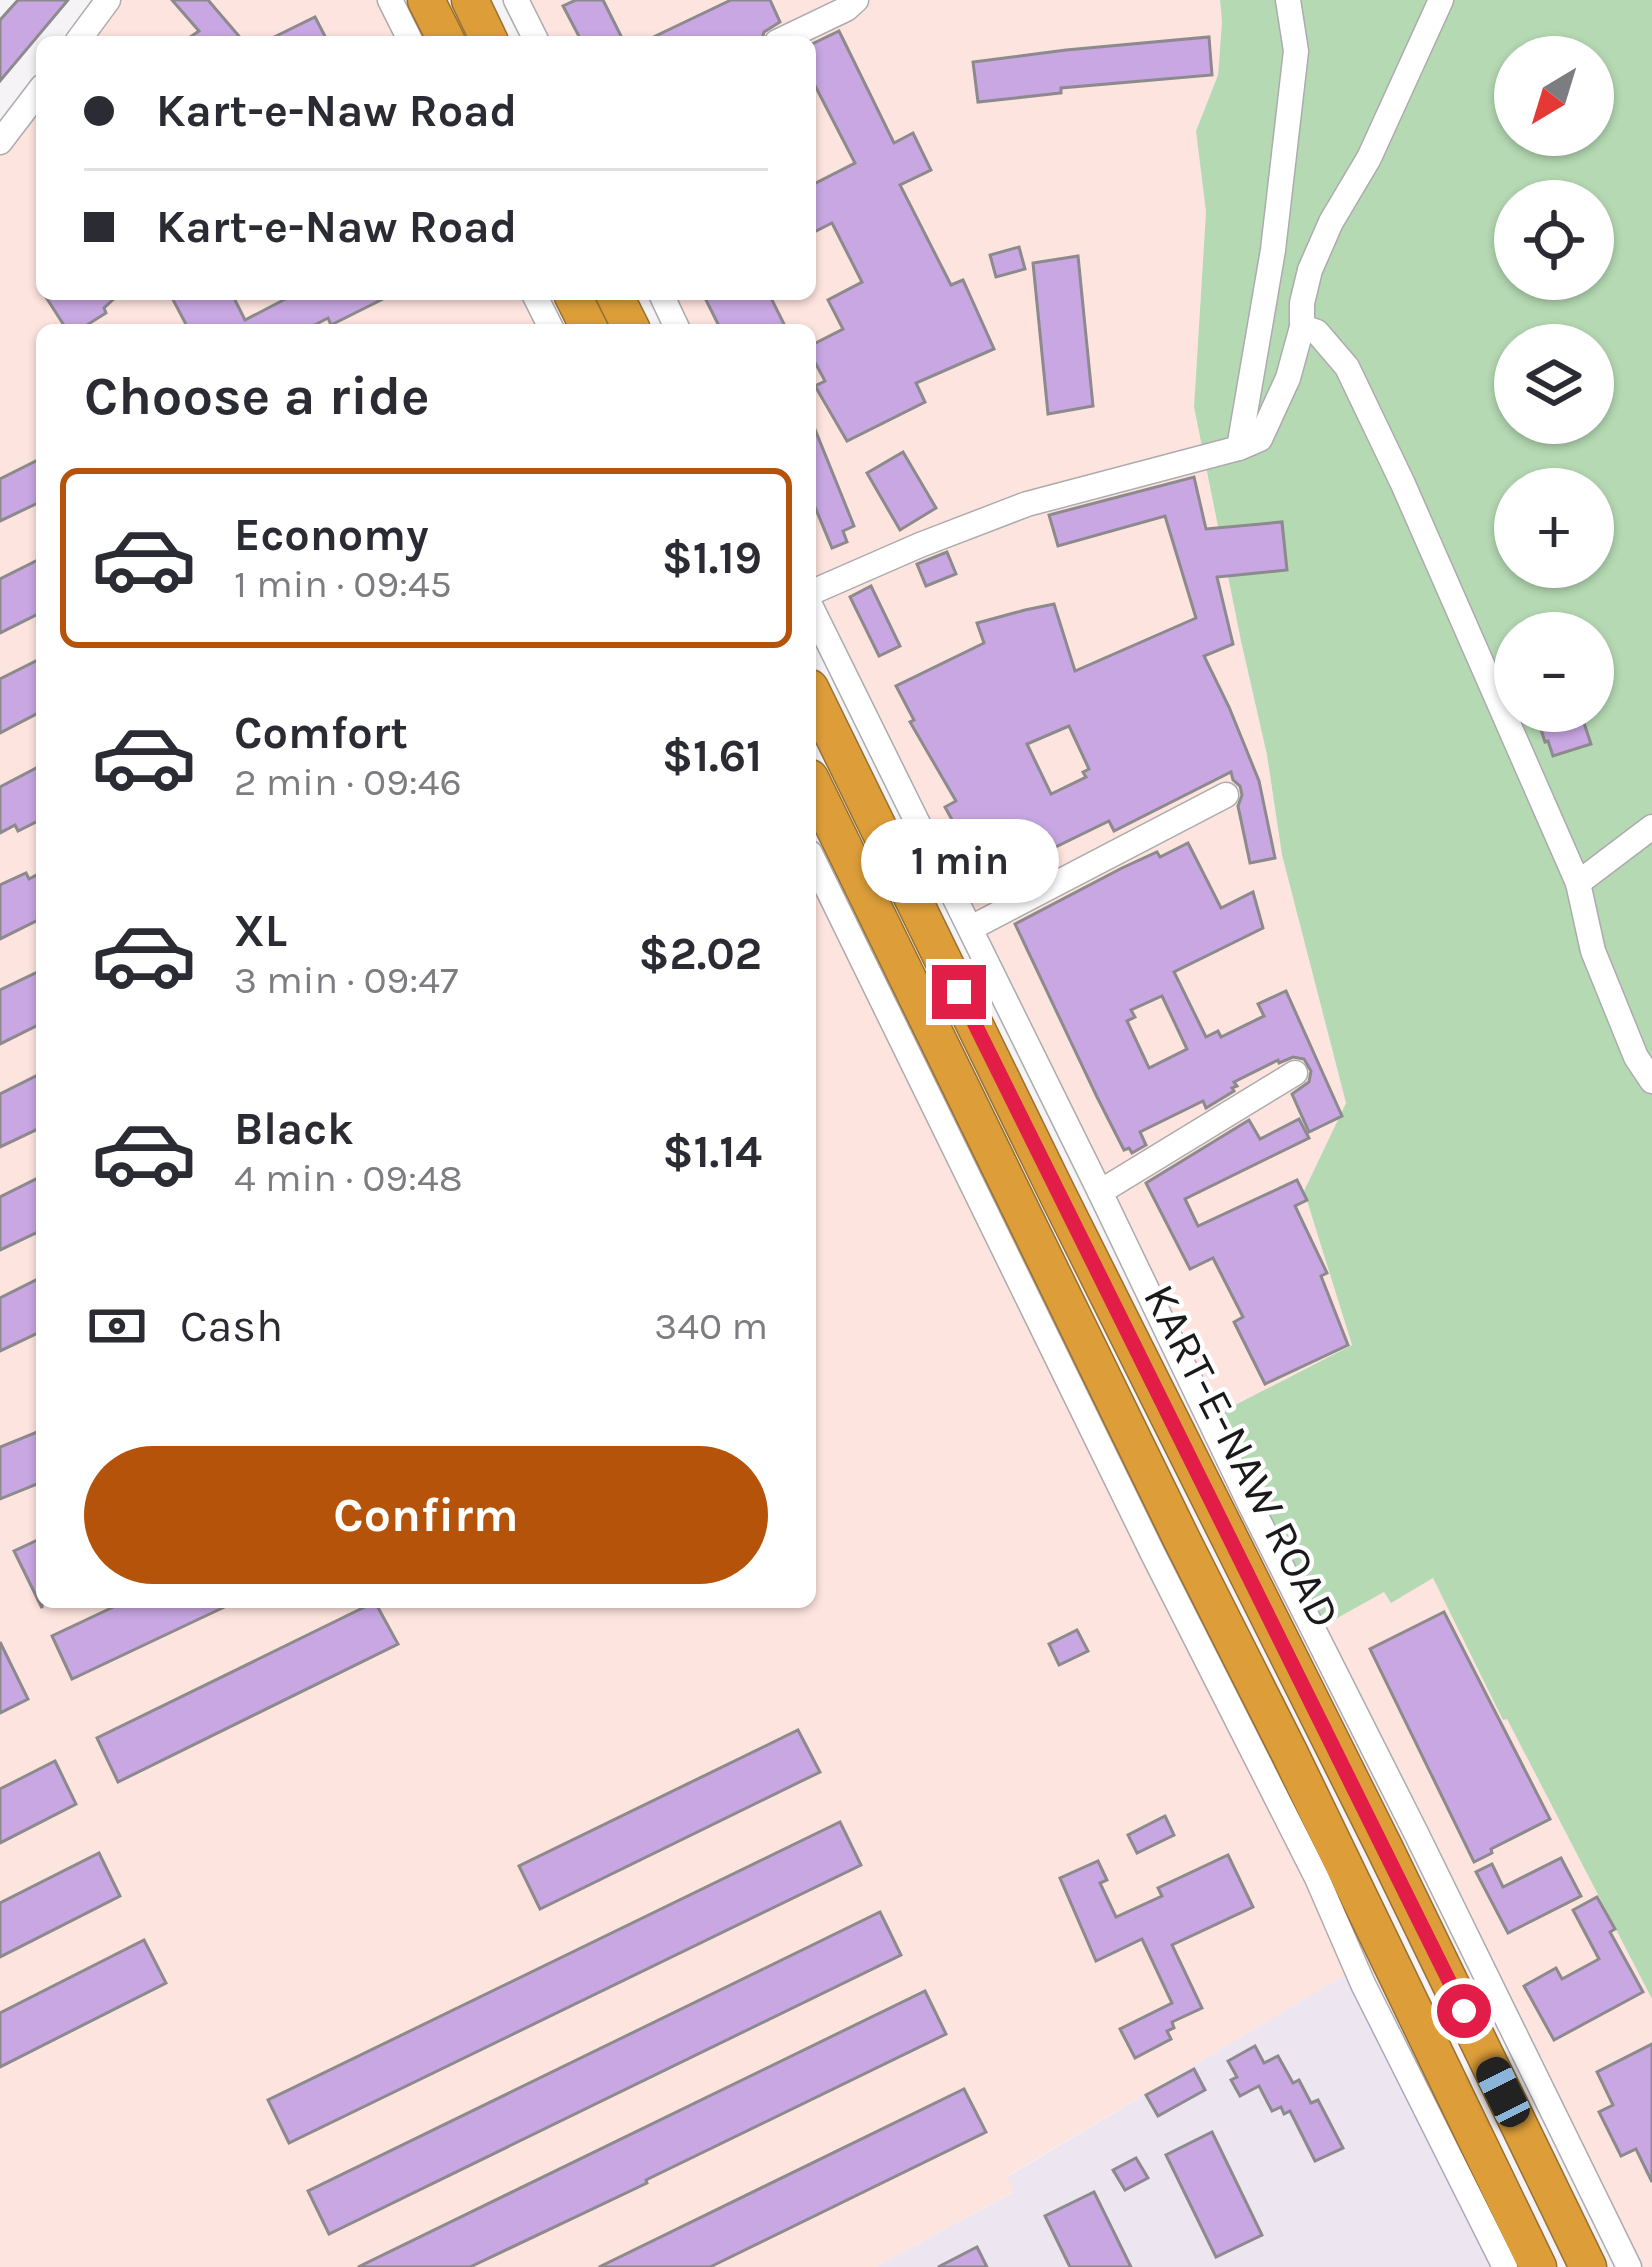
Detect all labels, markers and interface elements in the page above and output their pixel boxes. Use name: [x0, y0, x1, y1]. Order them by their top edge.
north arrow: [1494, 36, 1614, 156]
map controls: [1494, 36, 1614, 732]
text: Kart-e-Naw Road: [156, 85, 517, 137]
button: locate: [1494, 180, 1614, 300]
text: Kart-e-Naw Road: [156, 201, 517, 253]
button: layers: [1494, 324, 1614, 444]
text: Choose a ride: [84, 364, 430, 428]
button: +: [1494, 468, 1614, 588]
icon: car: [90, 504, 198, 612]
text: Economy: [234, 509, 429, 561]
text: $1.19: [662, 532, 762, 584]
text: 1 min · 09:45: [234, 561, 452, 607]
button: −: [1494, 612, 1614, 732]
icon: car: [90, 702, 198, 810]
text: Comfort: [234, 707, 408, 759]
text: $1.61: [662, 730, 762, 782]
text: 2 min · 09:46: [234, 759, 462, 805]
callout: 1 min: [860, 818, 1058, 902]
text: 1 min: [911, 838, 1009, 884]
icon: car: [90, 900, 198, 1008]
text: XL: [234, 905, 287, 957]
text: $2.02: [638, 928, 762, 980]
text: 3 min · 09:47: [234, 957, 458, 1003]
route end: [932, 965, 986, 1019]
icon: car: [90, 1098, 198, 1206]
text: Black: [234, 1103, 354, 1155]
text: $1.14: [662, 1126, 762, 1178]
text: 4 min · 09:48: [234, 1155, 463, 1201]
street label: KART-E-NAW ROAD: [1133, 1276, 1351, 1636]
icon: cash: [84, 1293, 150, 1359]
text: Cash: [180, 1300, 283, 1352]
text: 340 m: [654, 1303, 768, 1349]
button: Confirm: [84, 1446, 768, 1584]
route start: [1437, 1984, 1491, 2038]
car: [1471, 2052, 1535, 2132]

